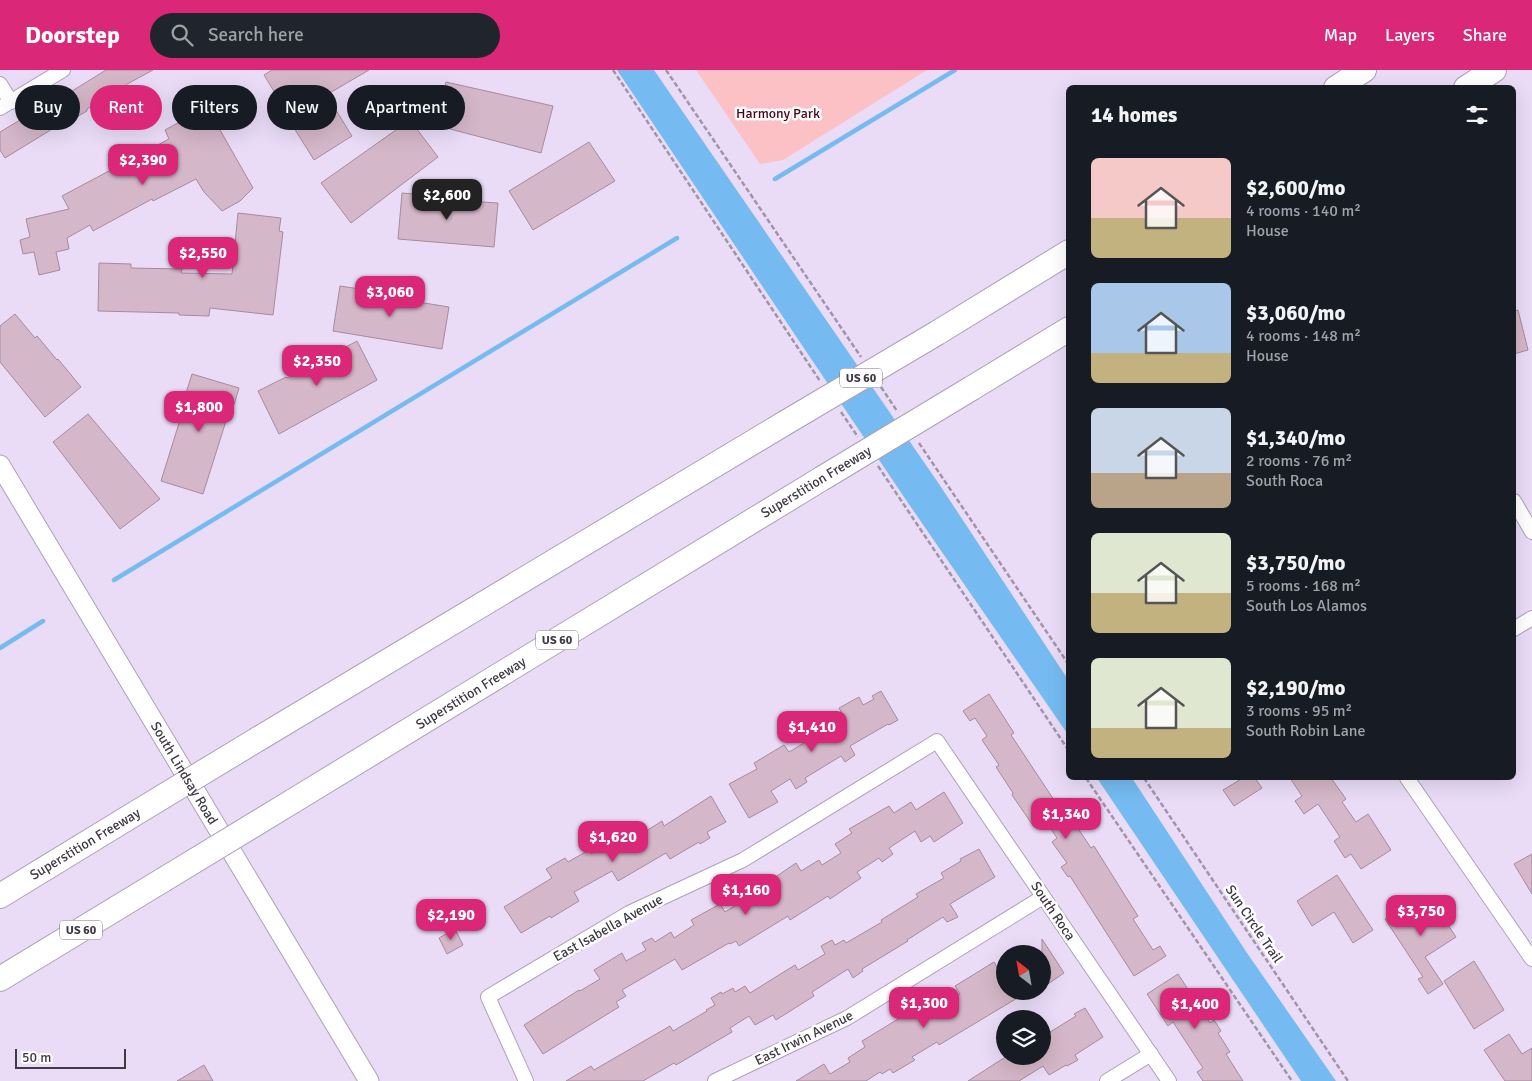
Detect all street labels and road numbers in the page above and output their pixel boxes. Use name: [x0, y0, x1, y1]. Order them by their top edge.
road number: US 60: [840, 368, 882, 388]
street label: Superstition Freeway: [758, 442, 875, 522]
road number: US 60: [536, 630, 578, 650]
street label: Superstition Freeway: [412, 652, 529, 733]
street label: South Lindsay Road: [147, 718, 222, 828]
street label: Superstition Freeway: [27, 804, 144, 884]
street label: South Roca: [1027, 878, 1079, 944]
street label: Sun Circle Trail: [1222, 882, 1286, 966]
street label: East Isabella Avenue: [550, 891, 666, 965]
road number: US 60: [60, 920, 102, 940]
street label: East Irwin Avenue: [752, 1007, 856, 1069]

